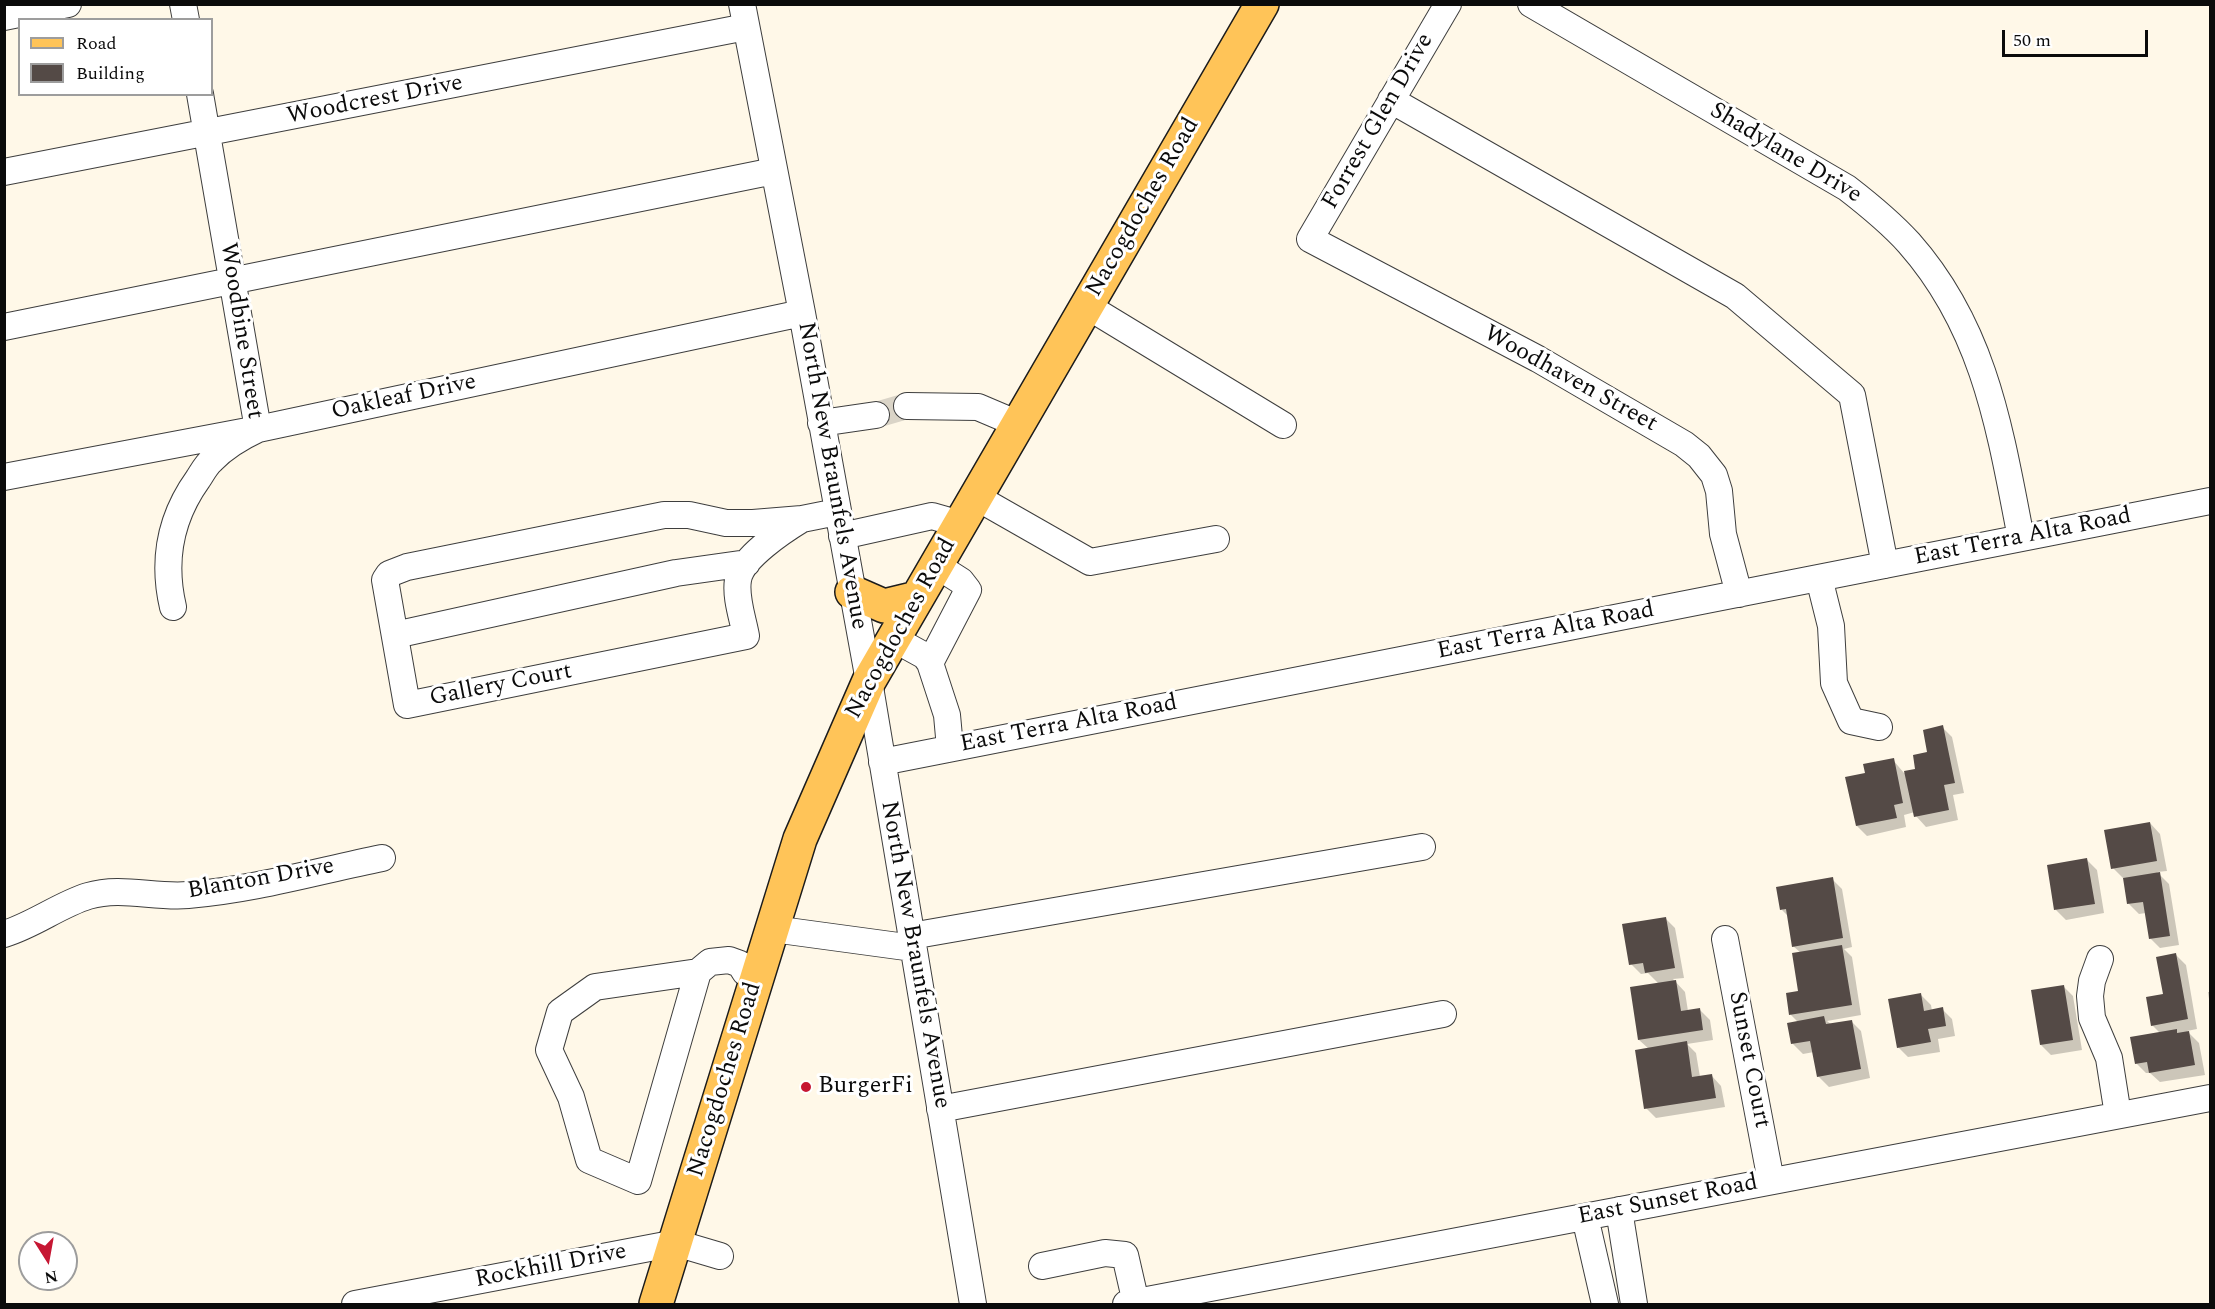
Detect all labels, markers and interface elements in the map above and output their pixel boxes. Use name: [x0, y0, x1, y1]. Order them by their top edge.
legend: [18, 18, 213, 96]
scale bar: [2005, 18, 2150, 56]
text: 50 m: [2013, 27, 2051, 54]
street label: Forrest Glen Drive: [1317, 29, 1441, 215]
text: Road: [76, 30, 117, 57]
text: Building: [76, 60, 145, 87]
street label: Woodcrest Drive: [285, 70, 465, 132]
street label: Shadylane Drive: [1704, 97, 1866, 211]
street label: Nacogdoches Road: [1081, 113, 1207, 303]
street label: Woodbine Street: [212, 241, 268, 421]
street label: North New Braunfels Avenue: [790, 320, 872, 632]
street label: Woodhaven Street: [1478, 320, 1662, 440]
street label: Oakleaf Drive: [329, 369, 479, 427]
street label: East Terra Alta Road: [1912, 503, 2134, 573]
street label: Nacogdoches Road: [840, 534, 964, 724]
street label: East Terra Alta Road: [1435, 597, 1657, 667]
street label: Gallery Court: [427, 658, 575, 714]
street label: East Terra Alta Road: [958, 690, 1180, 760]
street label: North New Braunfels Avenue: [873, 799, 955, 1111]
street label: Blanton Drive: [185, 853, 337, 907]
street label: Nacogdoches Road: [683, 979, 769, 1181]
street label: Sunset Court: [1721, 989, 1775, 1131]
place label: BurgerFi: [818, 1073, 913, 1101]
marker: BurgerFi: [799, 1080, 813, 1094]
street label: East Sunset Road: [1576, 1169, 1760, 1233]
north arrow: [18, 1231, 78, 1291]
street label: Rockhill Drive: [473, 1238, 629, 1296]
text: N: [42, 1264, 60, 1290]

